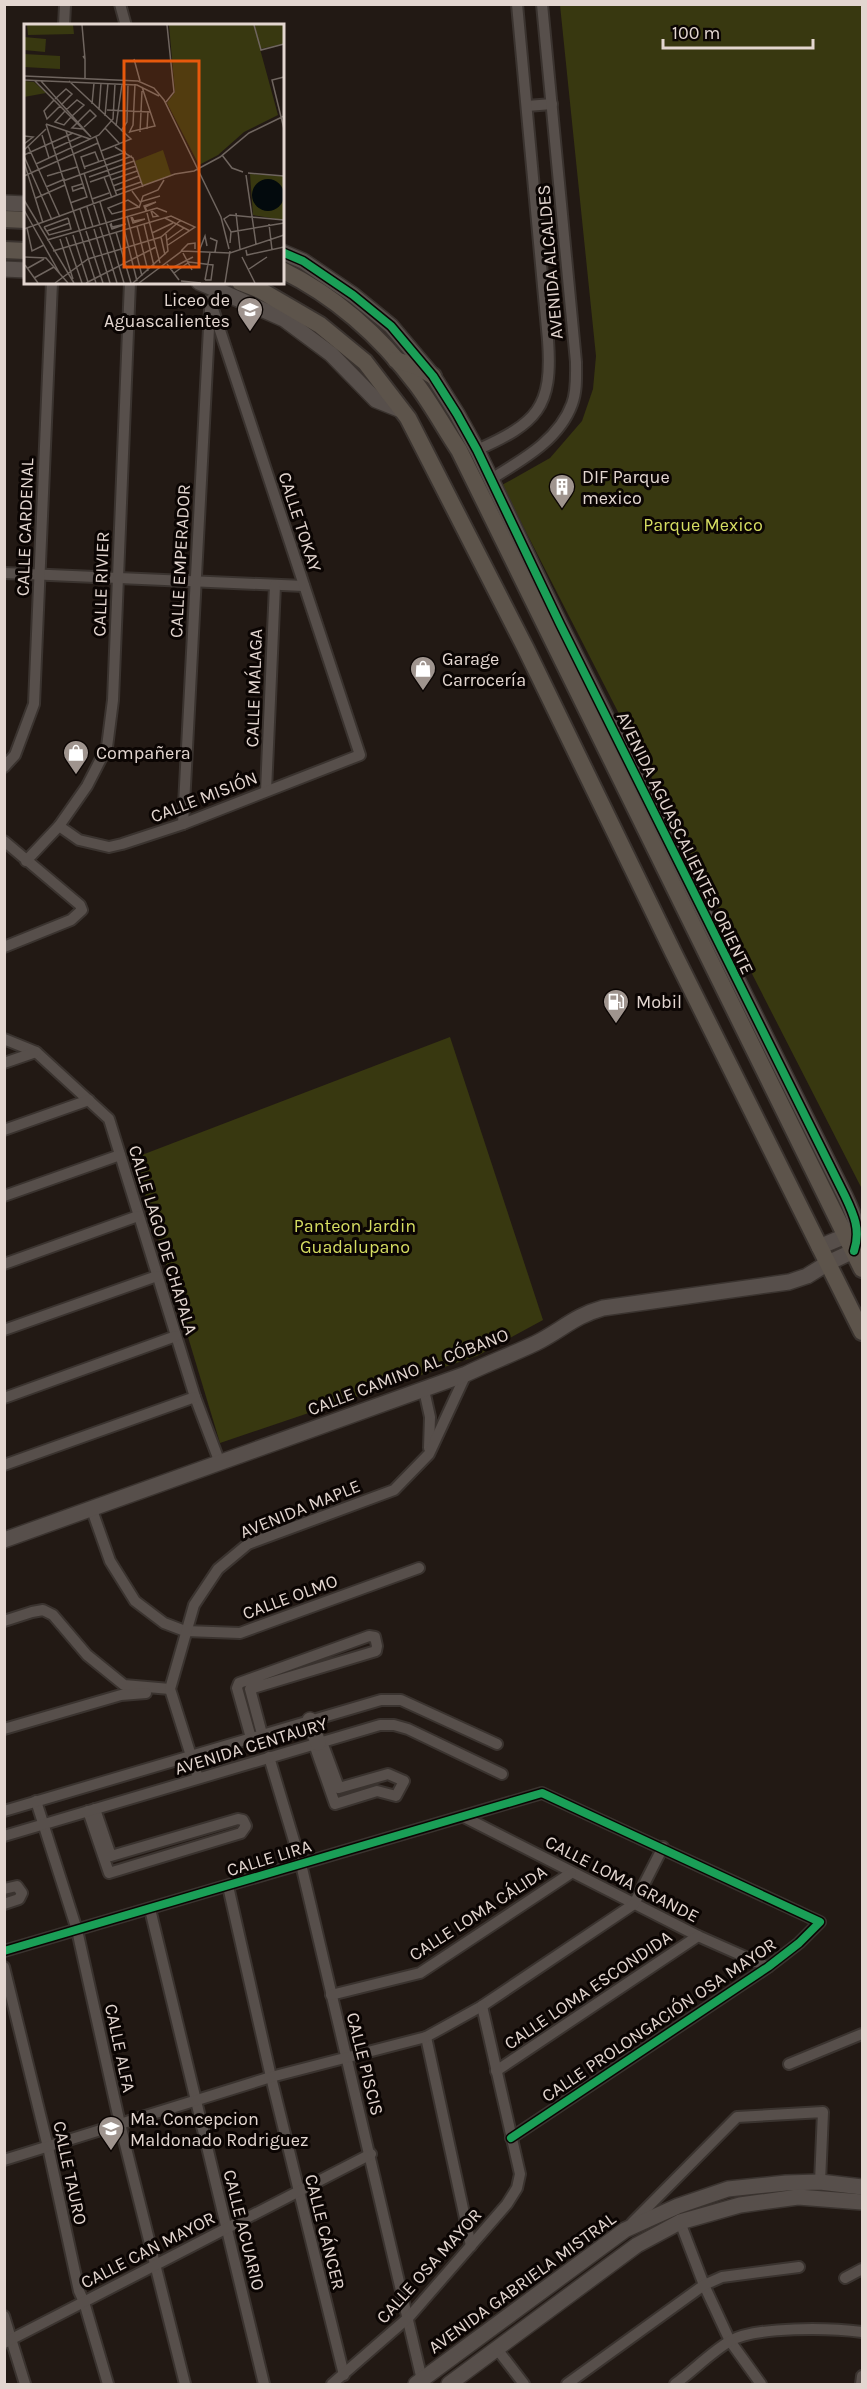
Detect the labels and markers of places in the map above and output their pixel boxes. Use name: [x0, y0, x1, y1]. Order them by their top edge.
place label: Liceo de Aguascalientes: [104, 289, 230, 332]
school or university icon: Liceo de Aguascalientes: [235, 295, 265, 333]
place label: DIF Parque mexico: [582, 466, 670, 509]
building icon: DIF Parque mexico: [547, 472, 577, 510]
place label: Garage Carrocería: [442, 648, 526, 691]
shop icon: Garage Carrocería: [408, 654, 438, 692]
shop icon: Compañera: [61, 738, 91, 776]
place label: Compañera: [96, 742, 191, 764]
fuel station icon: Mobil: [601, 987, 631, 1025]
place label: Mobil: [636, 991, 682, 1013]
place label: Ma. Concepcion Maldonado Rodriguez: [130, 2108, 309, 2151]
school or university icon: Ma. Concepcion Maldonado Rodriguez: [96, 2114, 126, 2152]

